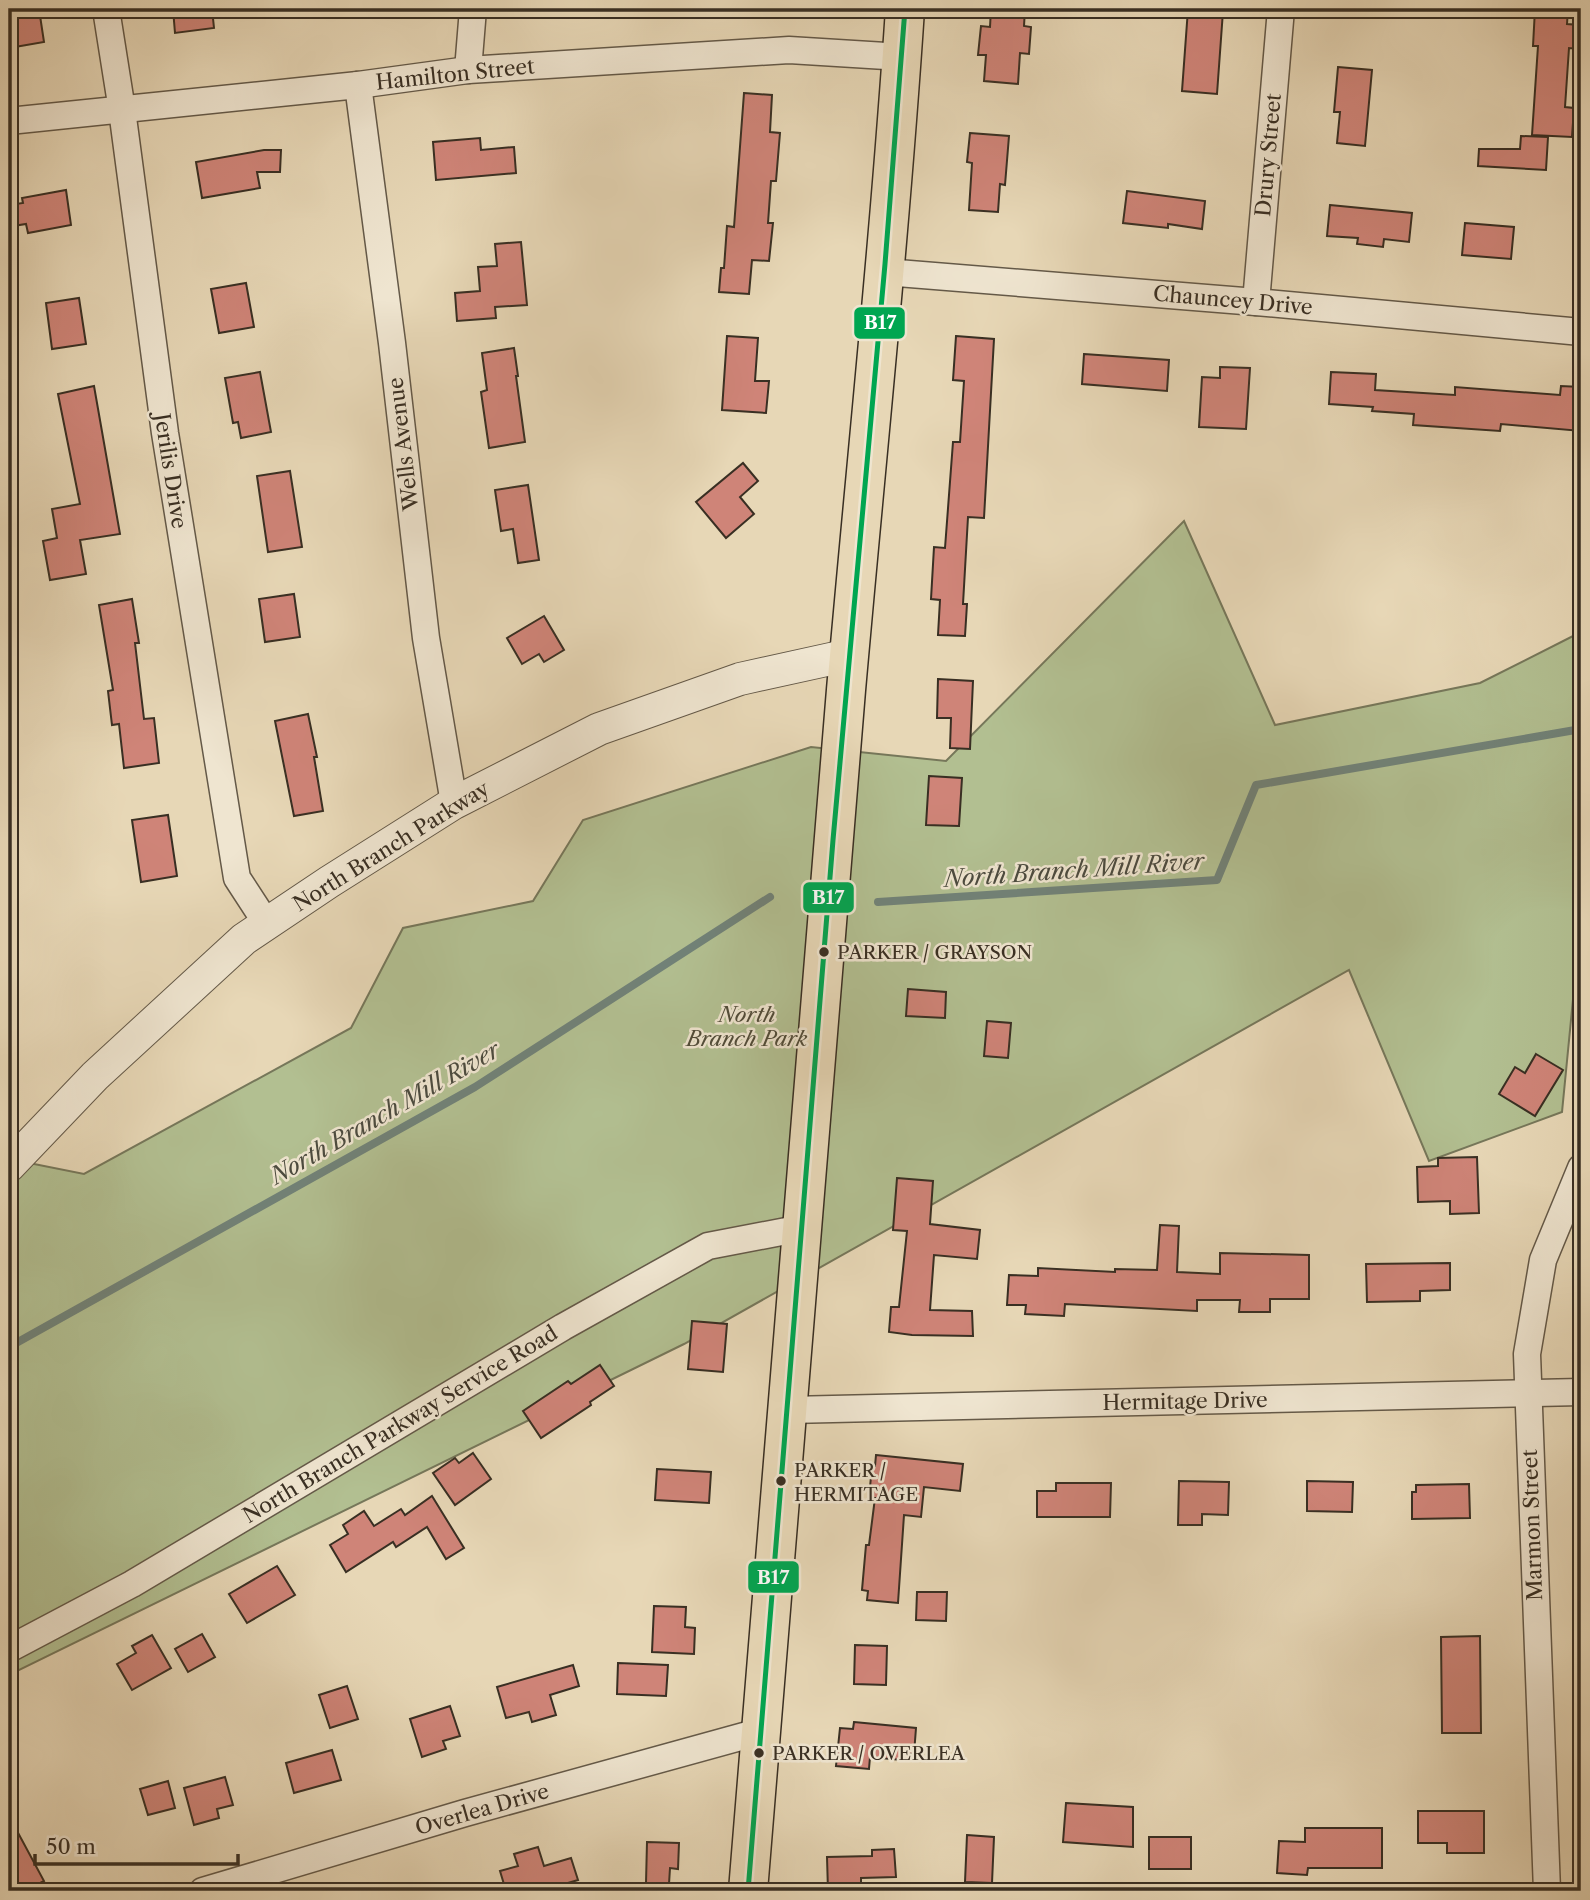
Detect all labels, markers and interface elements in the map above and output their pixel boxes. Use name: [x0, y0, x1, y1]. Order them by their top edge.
street label: Hamilton Street: [374, 53, 536, 95]
street label: Drury Street: [1250, 92, 1286, 218]
street label: Chauncey Drive: [1152, 281, 1314, 319]
line badge: B17: [853, 306, 906, 340]
text: B17: [864, 311, 896, 334]
street label: Wells Avenue: [382, 376, 424, 513]
street label: Jerilis Drive: [149, 409, 192, 530]
street label: North Branch Parkway: [288, 775, 494, 917]
water label: North Branch Mill River: [941, 847, 1206, 893]
line badge: B17: [802, 881, 855, 914]
text: B17: [812, 886, 844, 909]
place label: PARKER / GRAYSON: [837, 941, 1032, 964]
marker: PARKER / GRAYSON: [817, 945, 831, 959]
park label: North Branch Park: [685, 1002, 808, 1051]
water label: North Branch Mill River: [263, 1035, 506, 1191]
street label: North Branch Parkway Service Road: [238, 1320, 562, 1528]
street label: Hermitage Drive: [1102, 1387, 1268, 1415]
street label: Marmon Street: [1517, 1448, 1547, 1601]
place label: PARKER / HERMITAGE: [794, 1459, 918, 1506]
marker: PARKER / HERMITAGE: [774, 1474, 788, 1488]
line badge: B17: [747, 1560, 800, 1594]
text: B17: [757, 1566, 789, 1589]
place label: PARKER / OVERLEA: [772, 1742, 966, 1765]
marker: PARKER / OVERLEA: [752, 1746, 766, 1760]
street label: Overlea Drive: [412, 1778, 552, 1840]
scale bar: [35, 1823, 238, 1867]
text: 50 m: [46, 1834, 96, 1859]

